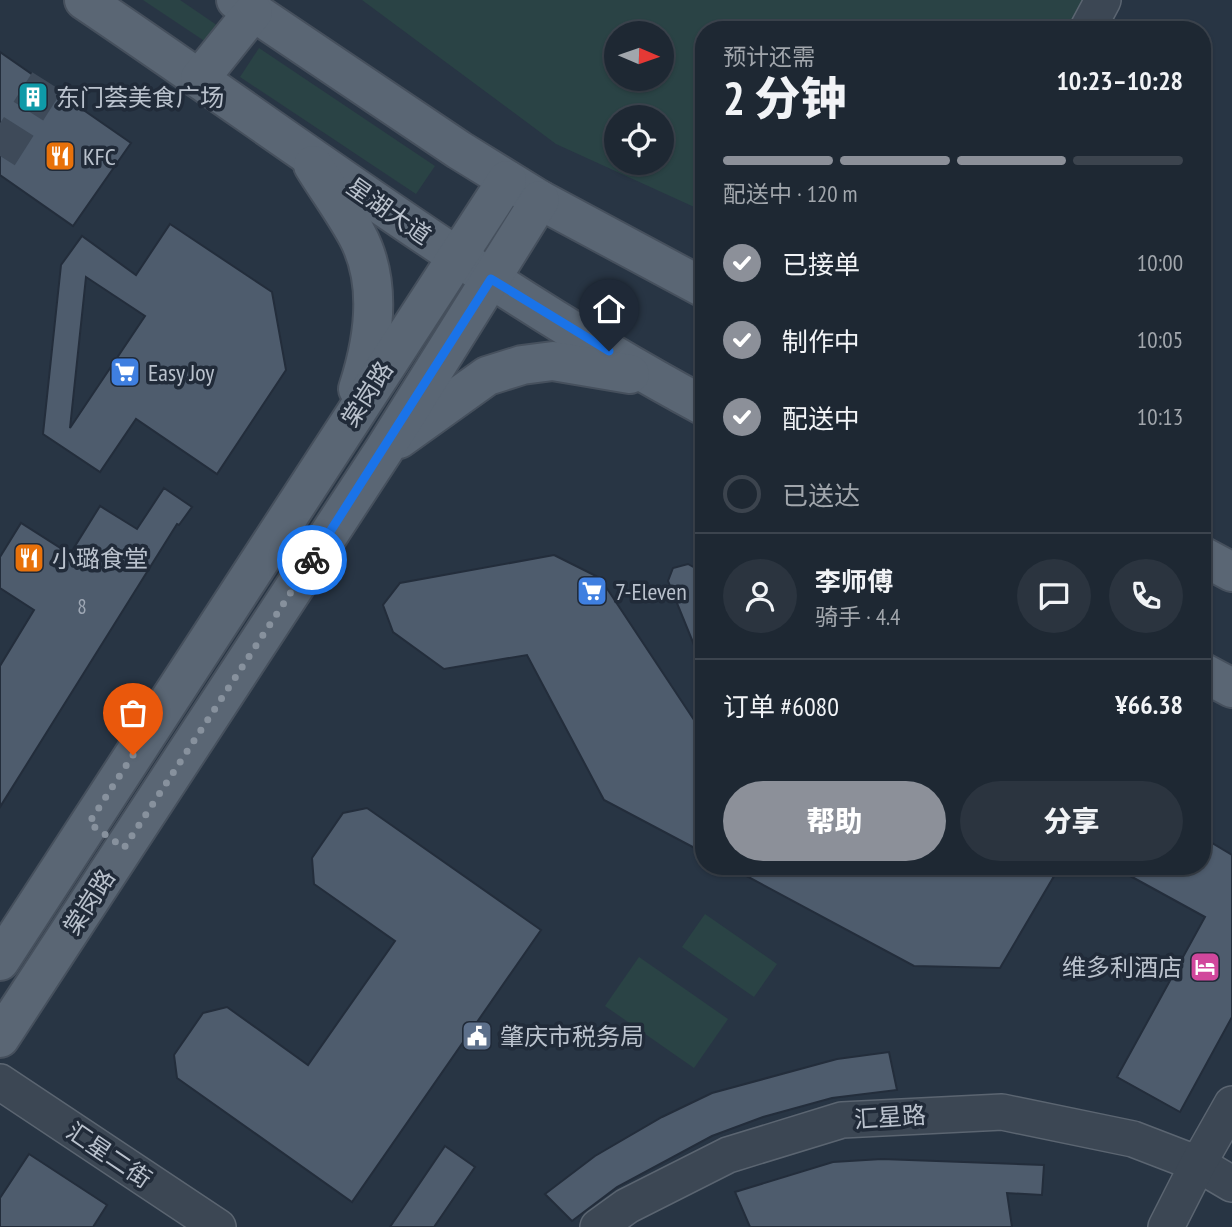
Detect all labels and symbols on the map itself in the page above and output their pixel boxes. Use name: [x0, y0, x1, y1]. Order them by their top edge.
north arrow: [604, 21, 674, 91]
building icon: 东门荟美食广场: [16, 80, 50, 114]
place label: 东门荟美食广场: [56, 82, 224, 113]
restaurant icon: KFC: [43, 139, 77, 173]
place label: KFC: [83, 141, 116, 172]
street label: 星湖大道: [341, 171, 437, 251]
pin: [579, 279, 639, 351]
supermarket icon: Easy Joy: [108, 355, 142, 389]
street label: 棠岗路: [334, 355, 400, 433]
place label: Easy Joy: [148, 357, 214, 388]
courier: [277, 525, 347, 595]
restaurant icon: 小璐食堂: [12, 541, 46, 575]
place label: 小璐食堂: [52, 543, 148, 574]
supermarket icon: 7-Eleven: [575, 574, 609, 608]
place label: 7-Eleven: [615, 576, 687, 607]
house number: 8: [77, 593, 87, 620]
pin: [103, 683, 163, 755]
street label: 棠岗路: [56, 863, 122, 941]
hotel icon: 维多利酒店: [1188, 950, 1222, 984]
place label: 维多利酒店: [1062, 952, 1182, 983]
public building icon: 肇庆市税务局: [460, 1019, 494, 1053]
place label: 肇庆市税务局: [500, 1021, 644, 1052]
street label: 汇星路: [853, 1099, 927, 1135]
street label: 汇星二街: [61, 1115, 157, 1195]

